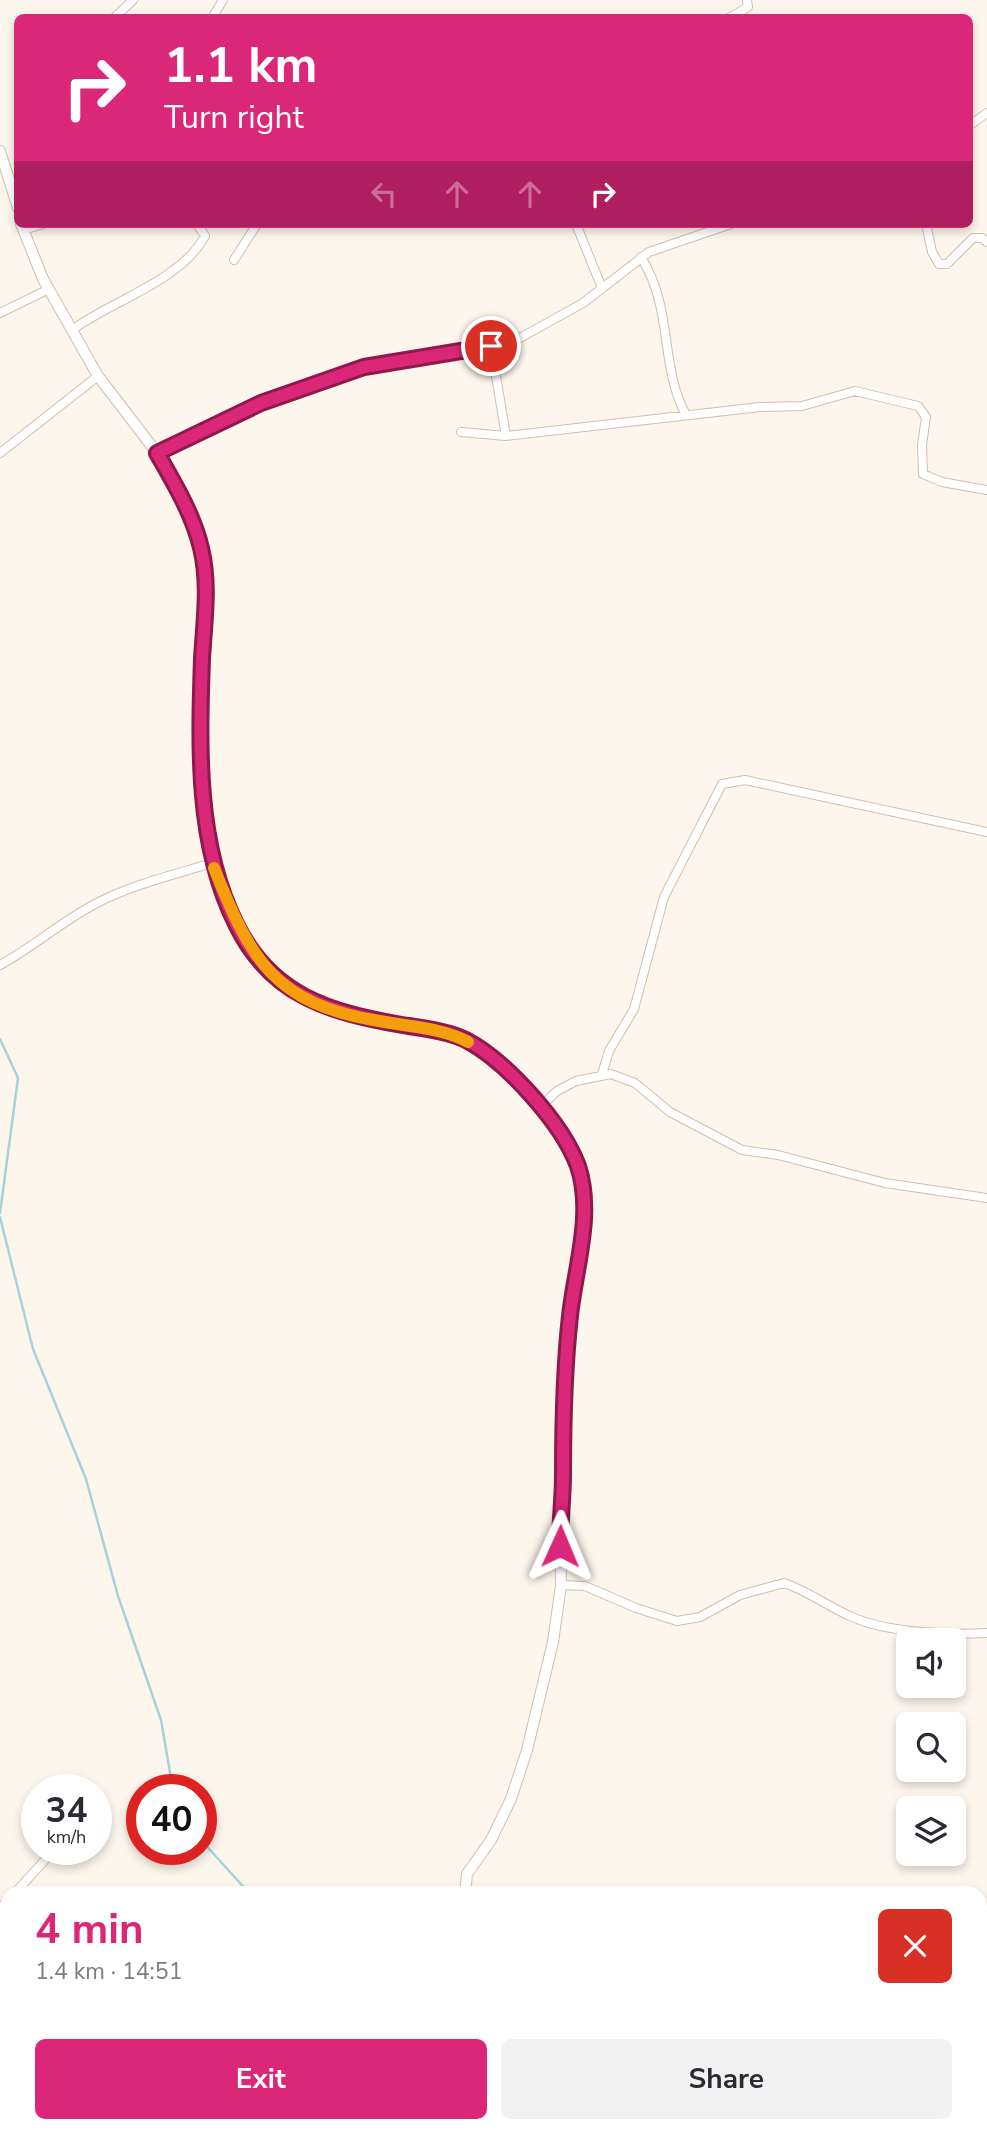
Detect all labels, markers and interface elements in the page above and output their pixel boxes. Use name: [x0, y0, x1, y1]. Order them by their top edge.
text: 1.1 km: [164, 32, 317, 99]
icon: right: [49, 42, 140, 133]
text: Turn right: [164, 96, 304, 139]
icon: left: [365, 175, 403, 213]
icon: ahead: [438, 175, 476, 213]
icon: ahead: [511, 175, 549, 213]
icon: right: [584, 175, 622, 213]
pin: [461, 316, 521, 376]
icon: arrive: [472, 327, 510, 365]
position arrow: [523, 1509, 597, 1583]
map controls: [896, 1628, 966, 1866]
button: sound: [896, 1628, 966, 1698]
button: search: [896, 1712, 966, 1782]
speed limit sign: 40: [126, 1774, 217, 1865]
text: 34: [45, 1787, 88, 1834]
button: layers: [896, 1796, 966, 1866]
text: km/h: [47, 1825, 86, 1849]
text: 4 min: [35, 1901, 144, 1958]
button: close: [878, 1909, 952, 1983]
text: 1.4 km · 14:51: [35, 1956, 182, 1987]
button: Exit: [35, 2039, 487, 2119]
button: Share: [501, 2039, 952, 2119]

